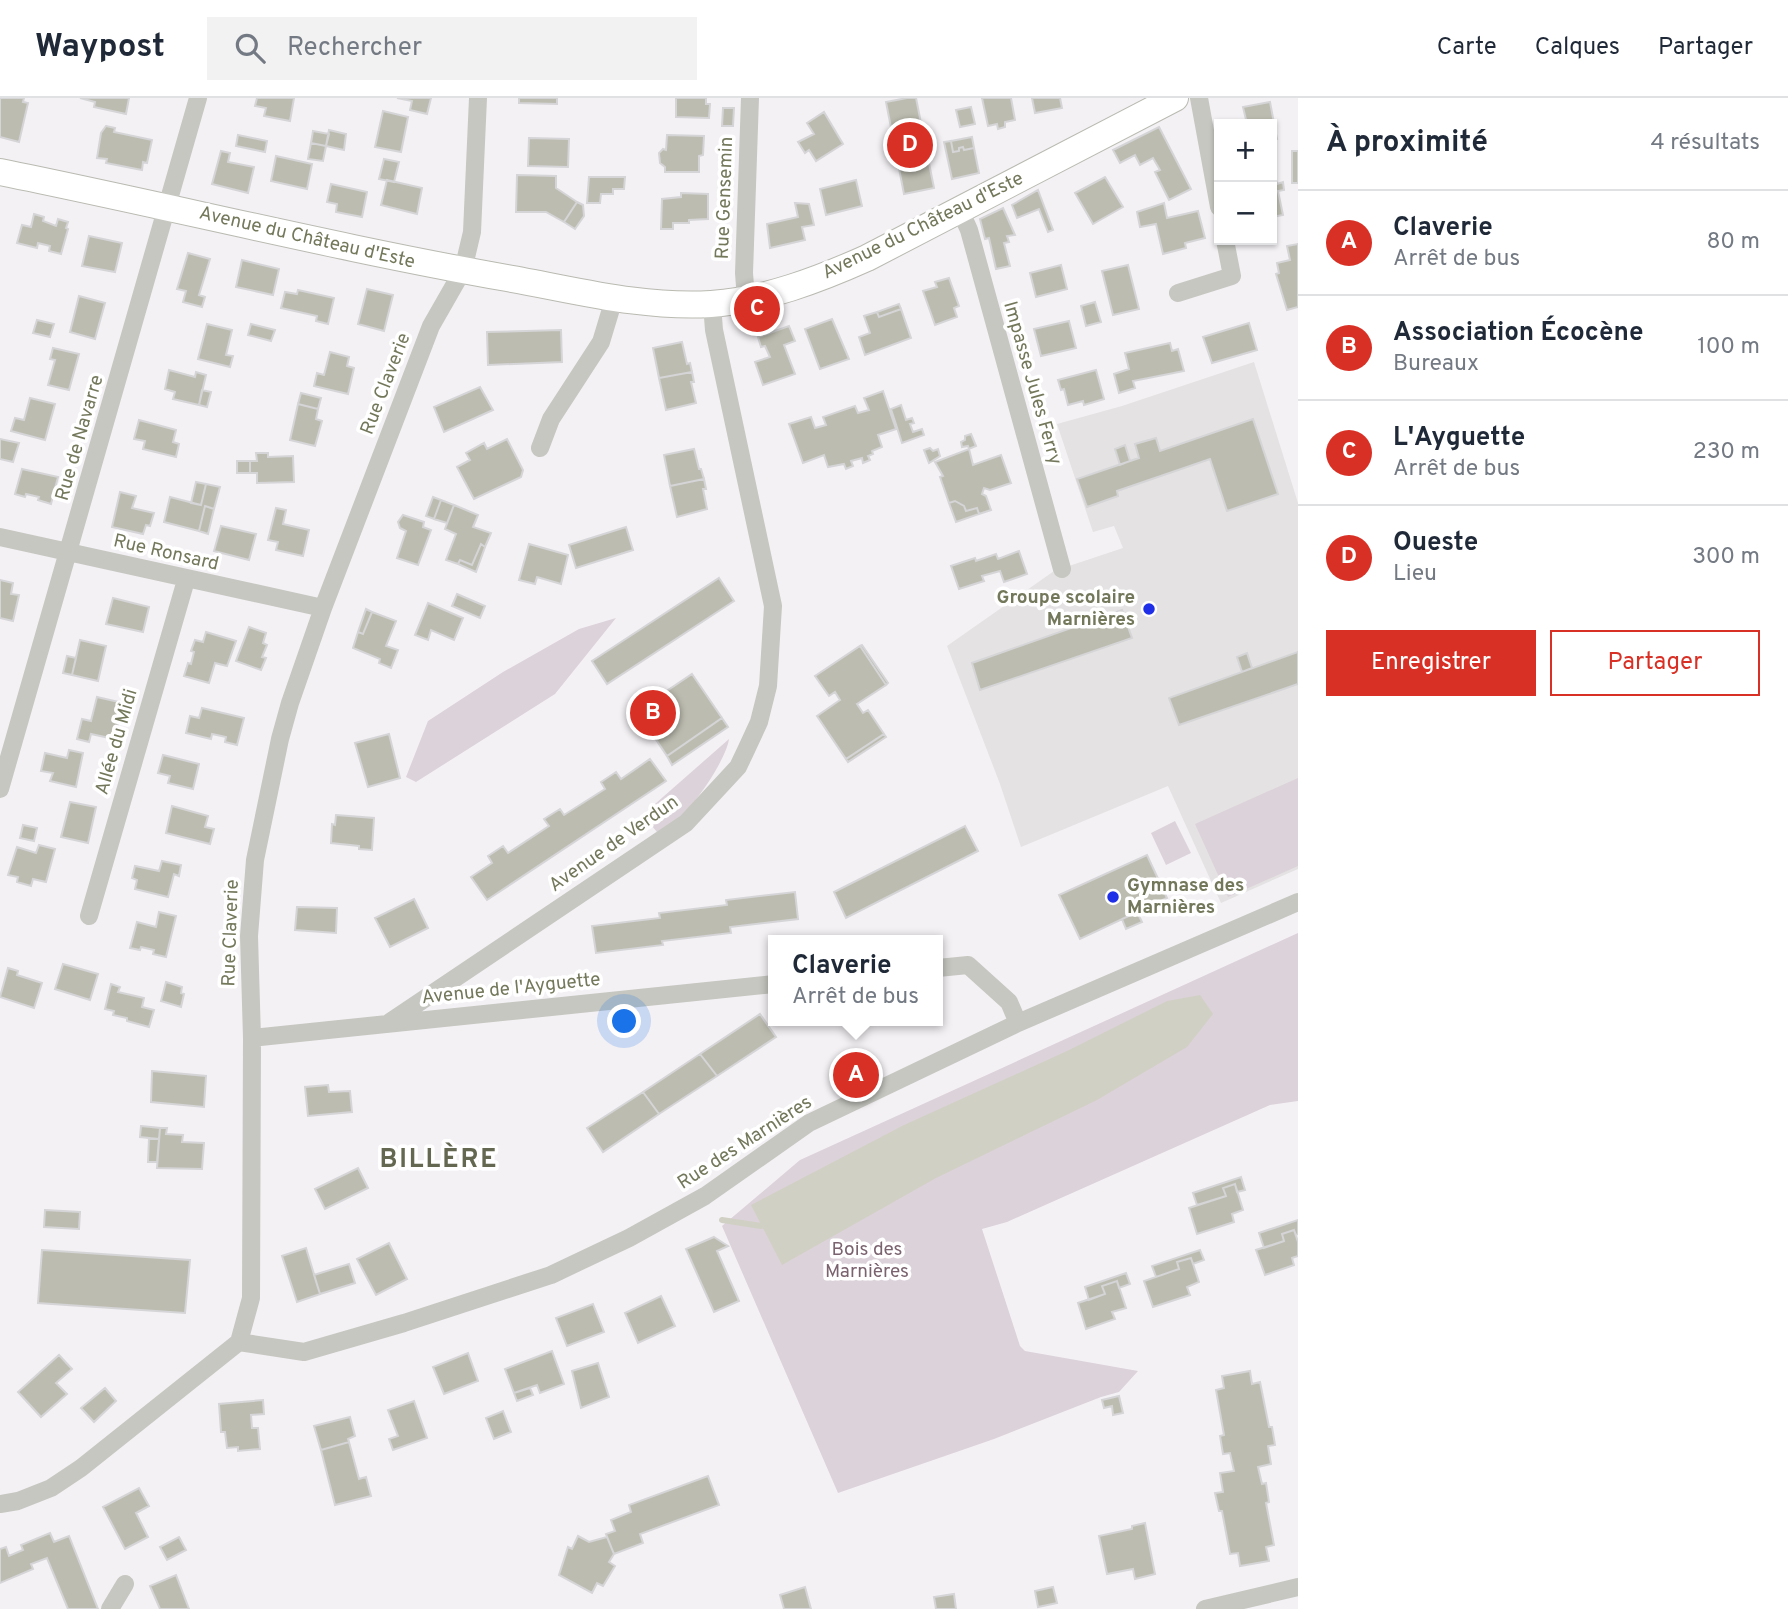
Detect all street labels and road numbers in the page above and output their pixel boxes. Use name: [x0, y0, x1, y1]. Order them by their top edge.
street label: Rue Gensemin: [711, 136, 739, 260]
street label: Avenue du Château d'Este: [819, 167, 1027, 285]
street label: Avenue du Château d'Este: [197, 201, 417, 275]
street label: Impasse Jules Ferry: [997, 298, 1067, 468]
street label: Rue Claverie: [356, 330, 416, 438]
street label: Rue de Navarre: [51, 372, 109, 504]
street label: Rue Ronsard: [111, 529, 221, 577]
street label: Allée du Midi: [90, 686, 144, 798]
street label: Avenue de Verdun: [545, 790, 683, 898]
street label: Rue Claverie: [217, 879, 245, 987]
street label: Avenue de l'Ayguette: [420, 968, 602, 1010]
street label: Rue des Marnières: [673, 1091, 817, 1195]

